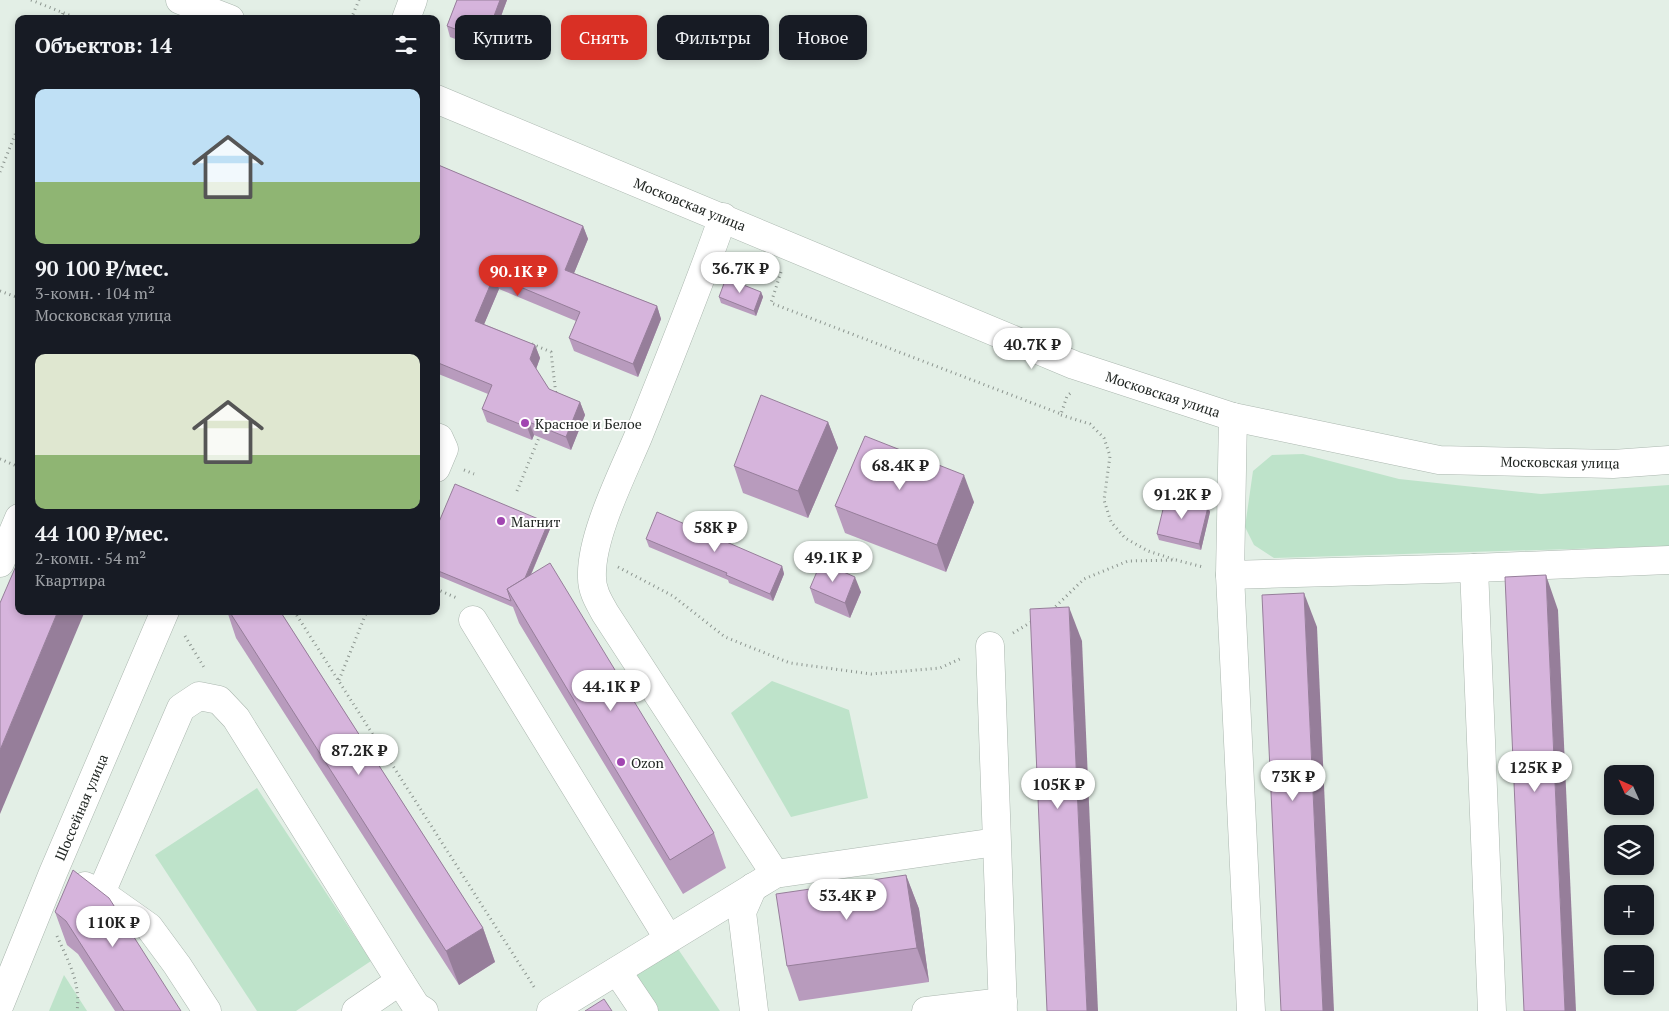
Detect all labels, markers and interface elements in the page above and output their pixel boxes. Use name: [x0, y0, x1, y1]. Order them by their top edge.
chip: Купить: [455, 15, 551, 60]
chip: Снять: [561, 15, 647, 60]
chip: Фильтры: [657, 15, 769, 60]
chip: Новое: [779, 15, 867, 60]
text: Объектов: 14: [35, 31, 172, 59]
icon: filters: [392, 31, 420, 59]
icon: home: [183, 122, 273, 212]
street label: Московская улица: [631, 173, 749, 235]
pin: 36.7K ₽: [694, 252, 786, 294]
text: 90 100 ₽/мес.: [35, 254, 169, 282]
pin: 90.1K ₽: [472, 254, 564, 297]
text: 36.7K ₽: [712, 257, 768, 279]
text: 90.1K ₽: [490, 260, 546, 282]
text: 3-комн. · 104 m²: [35, 282, 155, 304]
text: Московская улица: [35, 304, 172, 326]
pin: 40.7K ₽: [986, 328, 1078, 370]
text: 40.7K ₽: [1004, 333, 1060, 355]
street label: Московская улица: [1103, 366, 1223, 422]
icon: home: [183, 387, 273, 477]
place label: Красное и Белое: [535, 414, 642, 433]
marker: Красное и Белое: [519, 417, 531, 429]
pin: 68.4K ₽: [854, 448, 946, 491]
street label: Московская улица: [1500, 451, 1620, 473]
text: 68.4K ₽: [872, 454, 928, 476]
pin: 91.2K ₽: [1136, 478, 1228, 520]
text: 91.2K ₽: [1154, 483, 1210, 505]
pin: 58K ₽: [680, 510, 750, 553]
place label: Магнит: [511, 512, 560, 531]
marker: Магнит: [495, 515, 507, 527]
text: 58K ₽: [694, 516, 736, 538]
text: 44 100 ₽/мес.: [35, 519, 169, 547]
pin: 49.1K ₽: [787, 540, 879, 583]
text: 49.1K ₽: [805, 546, 861, 568]
text: 2-комн. · 54 m²: [35, 547, 146, 569]
text: Квартира: [35, 569, 106, 591]
pin: 44.1K ₽: [565, 670, 657, 712]
text: 44.1K ₽: [583, 675, 639, 697]
pin: 87.2K ₽: [313, 734, 405, 776]
text: 87.2K ₽: [331, 739, 387, 761]
pin: 125K ₽: [1494, 750, 1576, 793]
street label: Шоссейная улица: [50, 751, 112, 863]
place label: Ozon: [631, 753, 665, 772]
marker: Ozon: [615, 756, 627, 768]
text: 125K ₽: [1509, 756, 1561, 778]
pin: 73K ₽: [1258, 760, 1328, 802]
text: 73K ₽: [1272, 765, 1314, 787]
north arrow: [1604, 765, 1654, 815]
map controls: [1604, 765, 1654, 995]
pin: 105K ₽: [1017, 768, 1099, 810]
text: 105K ₽: [1032, 773, 1084, 795]
button: layers: [1604, 825, 1654, 875]
pin: 53.4K ₽: [801, 878, 893, 921]
text: 53.4K ₽: [819, 884, 875, 906]
button: +: [1604, 885, 1654, 935]
pin: 110K ₽: [72, 906, 154, 948]
text: 110K ₽: [87, 911, 139, 933]
button: −: [1604, 945, 1654, 995]

